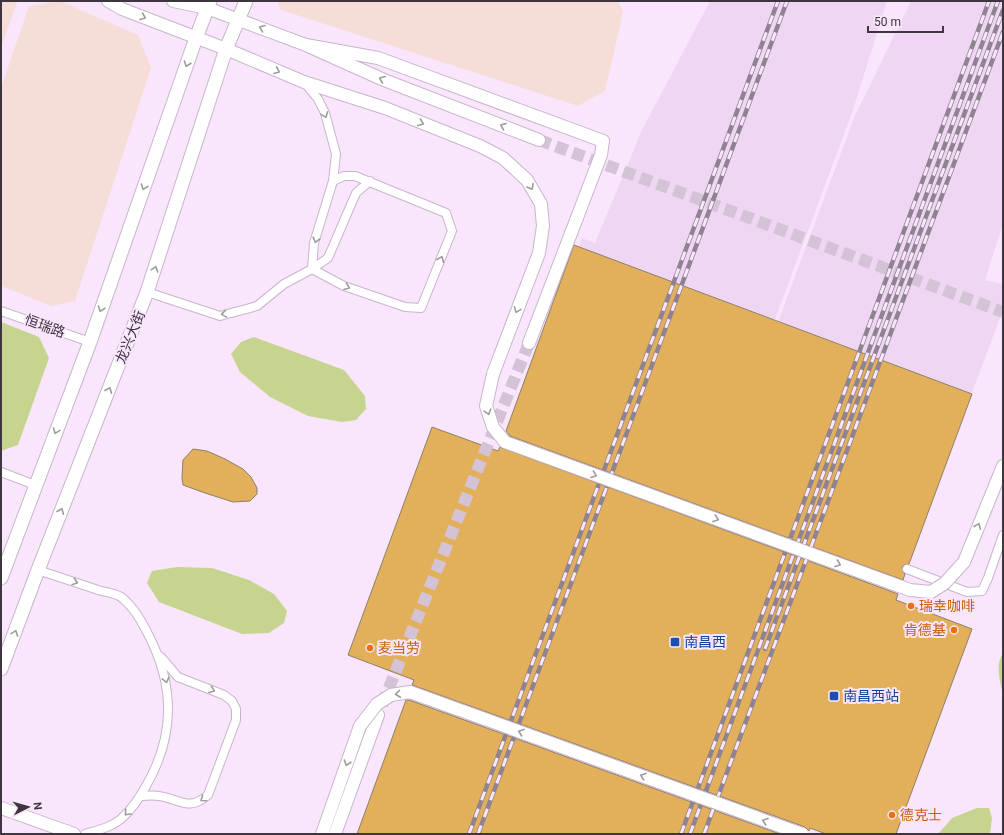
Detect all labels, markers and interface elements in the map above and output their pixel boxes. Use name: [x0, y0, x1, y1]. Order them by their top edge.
scale bar: [868, 8, 943, 34]
one-way arrow: [140, 13, 147, 21]
text: 50 m: [874, 15, 901, 29]
one-way arrow: [259, 25, 266, 33]
one-way arrow: [183, 60, 192, 67]
one-way arrow: [274, 66, 281, 74]
one-way arrow: [378, 76, 386, 84]
one-way arrow: [321, 111, 329, 118]
one-way arrow: [418, 118, 425, 126]
one-way arrow: [499, 123, 507, 131]
one-way arrow: [140, 183, 149, 190]
one-way arrow: [527, 183, 534, 190]
one-way arrow: [312, 237, 321, 244]
one-way arrow: [436, 256, 444, 263]
one-way arrow: [150, 265, 159, 272]
one-way arrow: [343, 282, 350, 290]
one-way arrow: [98, 306, 106, 313]
one-way arrow: [514, 306, 522, 313]
street label: 龙兴大街: [112, 308, 148, 366]
one-way arrow: [221, 309, 227, 318]
street label: 恒瑞路: [23, 311, 67, 341]
one-way arrow: [104, 387, 112, 394]
one-way arrow: [483, 408, 492, 415]
one-way arrow: [52, 428, 60, 435]
one-way arrow: [590, 470, 597, 478]
one-way arrow: [56, 508, 64, 516]
one-way arrow: [712, 515, 719, 523]
one-way arrow: [974, 522, 982, 529]
one-way arrow: [834, 559, 841, 568]
one-way arrow: [71, 577, 78, 586]
place label: 瑞幸咖啡: [919, 598, 975, 614]
marker: 瑞幸咖啡: [906, 601, 916, 611]
place label: 肯德基: [904, 622, 946, 638]
marker: 肯德基: [949, 625, 959, 635]
one-way arrow: [10, 629, 18, 636]
place label: 南昌西: [684, 634, 726, 650]
marker: 南昌西: [669, 636, 681, 648]
place label: 麦当劳: [378, 640, 420, 656]
marker: 麦当劳: [365, 643, 375, 653]
one-way arrow: [161, 676, 169, 683]
one-way arrow: [207, 685, 215, 693]
place label: 南昌西站: [843, 688, 899, 704]
one-way arrow: [395, 689, 401, 698]
marker: 南昌西站: [828, 690, 840, 702]
one-way arrow: [517, 729, 524, 737]
one-way arrow: [343, 759, 352, 766]
one-way arrow: [640, 773, 647, 781]
north arrow: [8, 787, 48, 827]
one-way arrow: [200, 794, 207, 801]
text: N: [31, 801, 44, 811]
place label: 德克士: [900, 807, 942, 823]
one-way arrow: [125, 808, 132, 816]
marker: 德克士: [887, 810, 897, 820]
one-way arrow: [762, 817, 769, 825]

